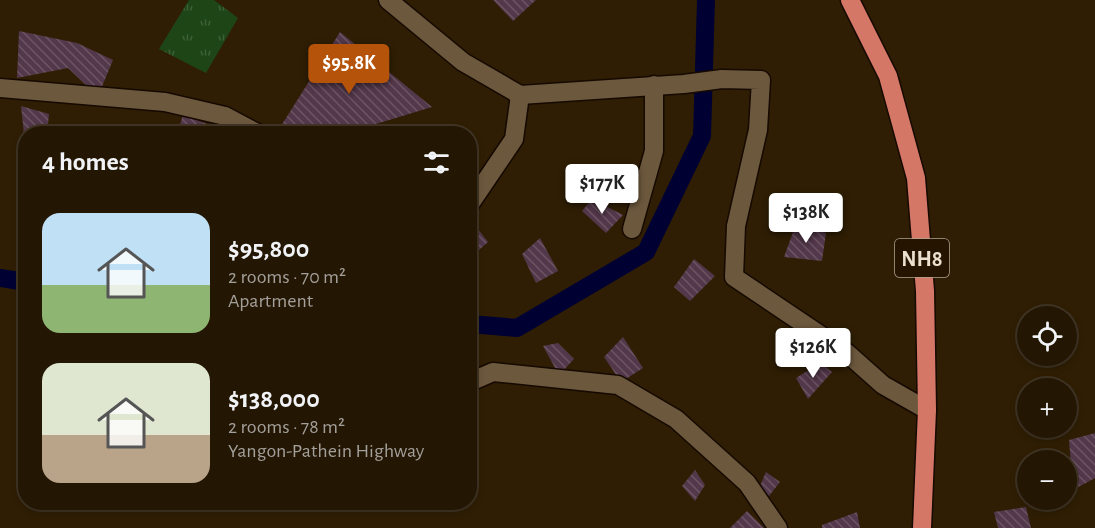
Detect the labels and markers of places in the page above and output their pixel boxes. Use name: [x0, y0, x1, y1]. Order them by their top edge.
pin: $95.8K: [300, 44, 398, 95]
pin: $177K: [560, 164, 644, 215]
pin: $138K: [764, 193, 848, 244]
pin: $126K: [771, 328, 855, 379]

